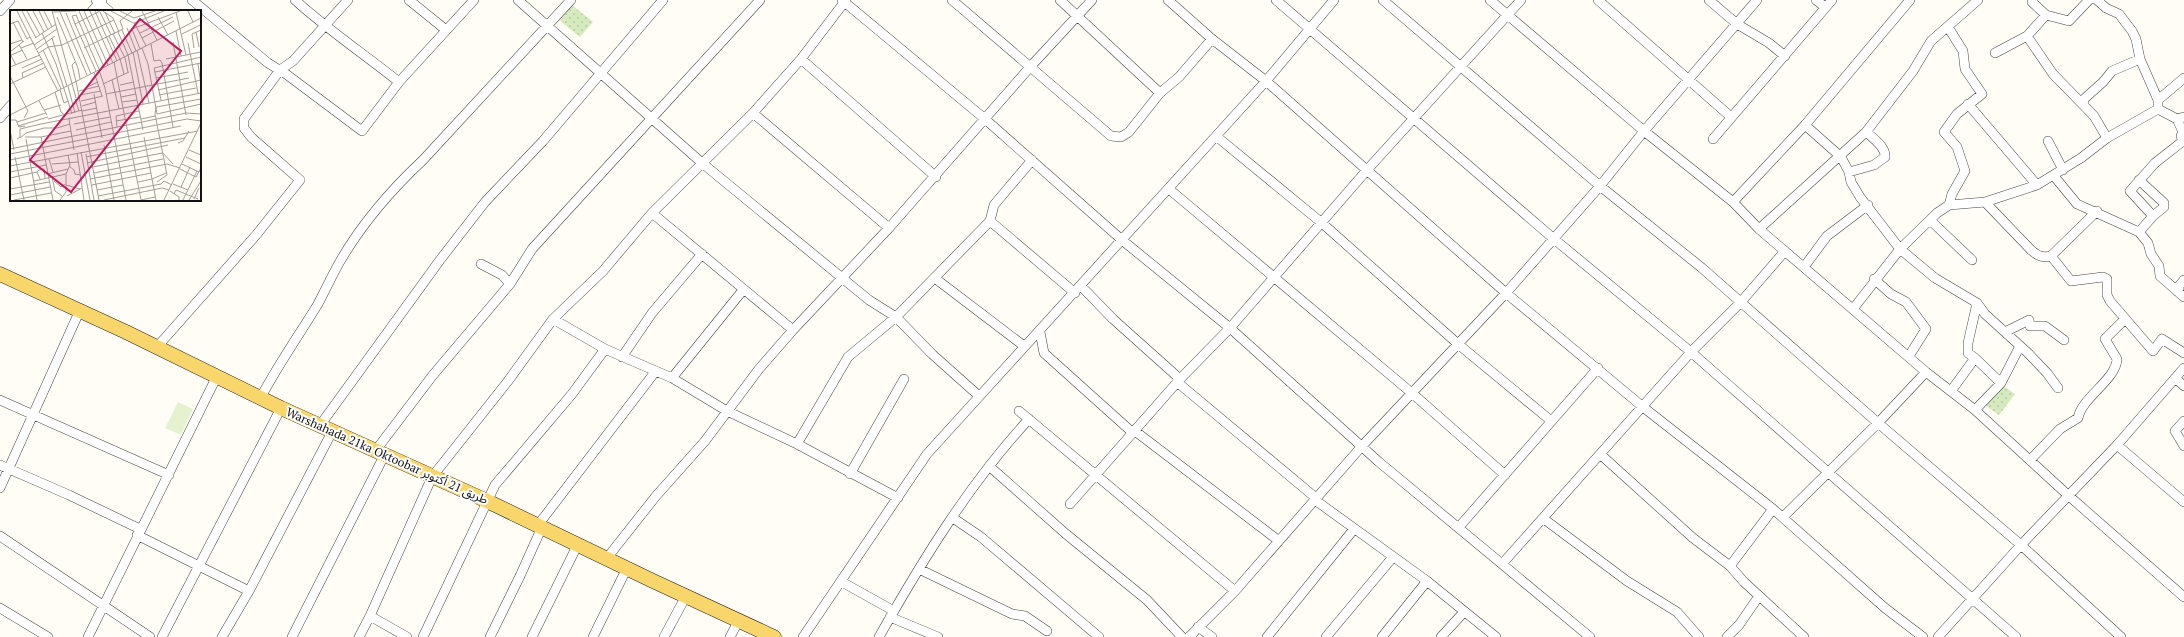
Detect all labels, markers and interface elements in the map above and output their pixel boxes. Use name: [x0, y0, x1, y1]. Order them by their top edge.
inset map: [10, 10, 201, 201]
street label: Warshahada 21ka Oktoobar طريق 21 أكتوبر: [284, 404, 490, 508]

